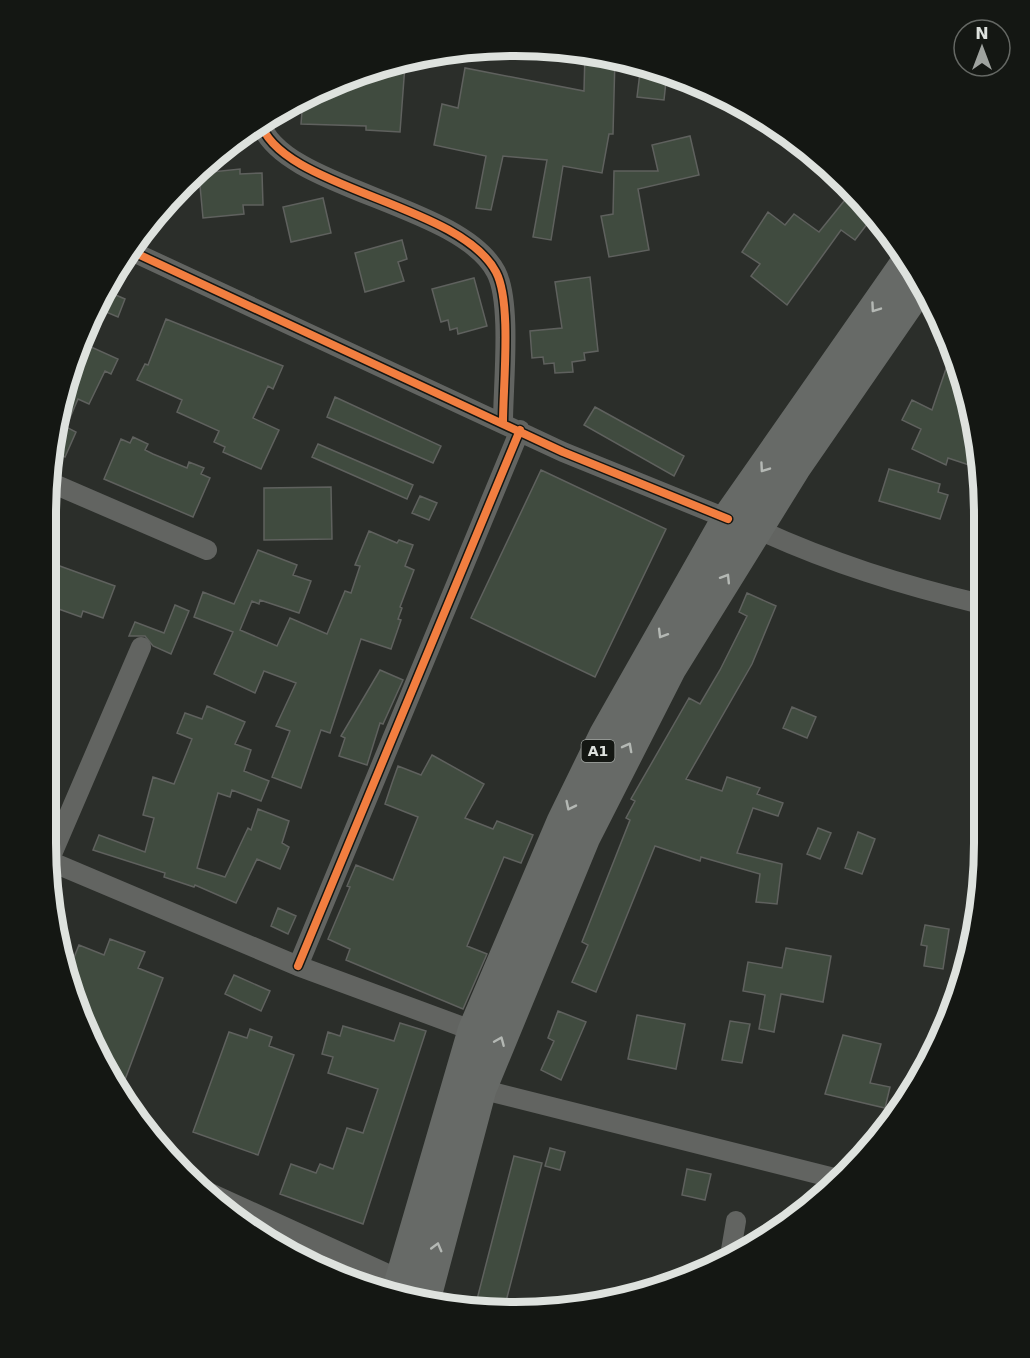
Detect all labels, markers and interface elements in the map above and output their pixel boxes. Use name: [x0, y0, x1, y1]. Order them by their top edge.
north arrow: [952, 18, 1012, 78]
text: N: [975, 24, 989, 43]
one-way arrow: [871, 302, 882, 313]
one-way arrow: [760, 461, 771, 472]
one-way arrow: [719, 574, 731, 584]
one-way arrow: [658, 628, 670, 638]
road number: A1: [582, 740, 614, 762]
one-way arrow: [621, 742, 632, 753]
one-way arrow: [566, 800, 578, 811]
one-way arrow: [493, 1036, 505, 1047]
one-way arrow: [430, 1242, 443, 1252]

